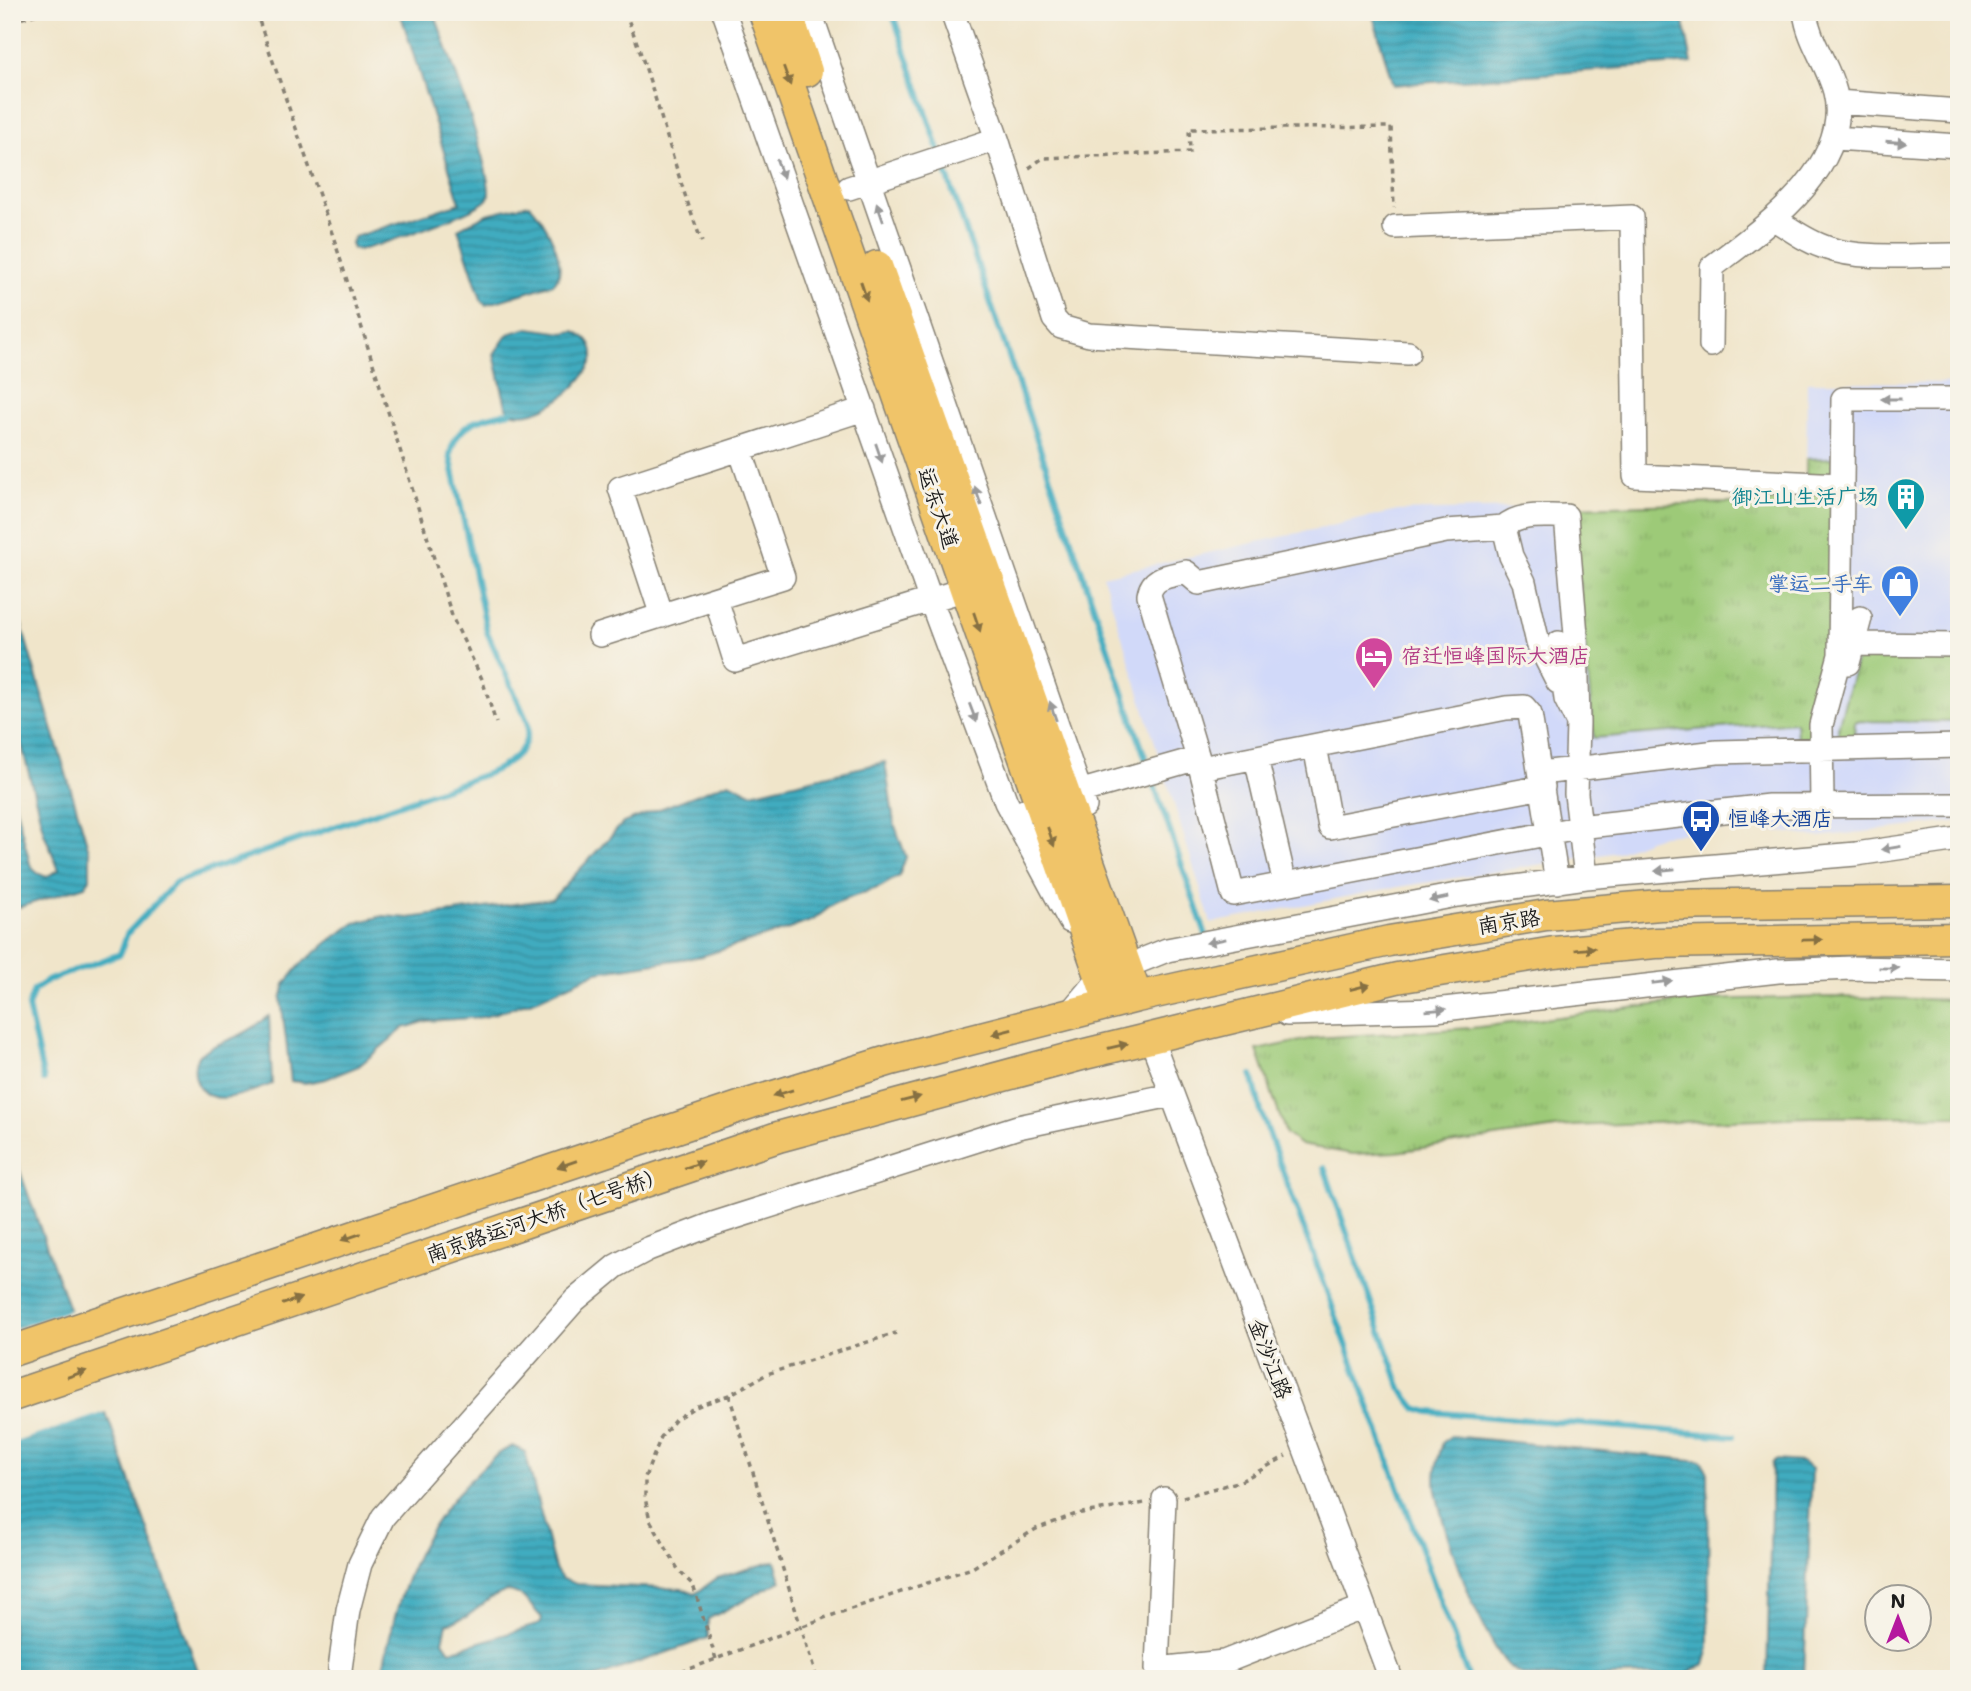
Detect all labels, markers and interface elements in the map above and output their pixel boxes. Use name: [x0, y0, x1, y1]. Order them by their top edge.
one-way arrow: [782, 66, 793, 87]
one-way arrow: [1885, 136, 1907, 147]
one-way arrow: [775, 159, 786, 180]
one-way arrow: [874, 201, 885, 222]
one-way arrow: [859, 280, 870, 301]
one-way arrow: [1879, 393, 1901, 405]
one-way arrow: [874, 443, 885, 464]
street label: 运东大道: [911, 464, 965, 552]
building icon: 御江山生活广场: [1885, 476, 1927, 531]
place label: 御江山生活广场: [1732, 483, 1879, 511]
one-way arrow: [972, 486, 983, 507]
shop icon: 掌运二手车: [1879, 563, 1921, 618]
place label: 掌运二手车: [1768, 570, 1873, 598]
one-way arrow: [972, 612, 983, 633]
hotel icon: 宿迁恒峰国际大酒店: [1353, 635, 1395, 690]
place label: 宿迁恒峰国际大酒店: [1401, 642, 1590, 670]
one-way arrow: [1047, 701, 1058, 722]
one-way arrow: [968, 703, 979, 724]
bus stop icon: 恒峰大酒店: [1680, 798, 1722, 853]
place label: 恒峰大酒店: [1728, 805, 1833, 833]
one-way arrow: [1046, 827, 1057, 848]
one-way arrow: [1880, 843, 1902, 854]
one-way arrow: [1654, 865, 1676, 876]
one-way arrow: [1428, 893, 1450, 904]
street label: 南京路: [1476, 903, 1542, 941]
one-way arrow: [1801, 934, 1823, 946]
one-way arrow: [1205, 936, 1227, 947]
one-way arrow: [1574, 943, 1596, 954]
one-way arrow: [1878, 963, 1900, 974]
one-way arrow: [1651, 976, 1673, 987]
one-way arrow: [1350, 981, 1372, 992]
one-way arrow: [1425, 1004, 1447, 1015]
one-way arrow: [991, 1027, 1013, 1038]
one-way arrow: [1107, 1040, 1129, 1051]
one-way arrow: [772, 1088, 793, 1098]
one-way arrow: [900, 1093, 922, 1104]
one-way arrow: [683, 1159, 704, 1170]
one-way arrow: [556, 1160, 577, 1170]
street label: 南京路运河大桥（七号桥）: [422, 1161, 670, 1269]
one-way arrow: [341, 1232, 362, 1243]
one-way arrow: [282, 1295, 303, 1306]
street label: 金沙江路: [1242, 1315, 1298, 1403]
one-way arrow: [67, 1368, 88, 1379]
north arrow: [1862, 1582, 1932, 1652]
text: N: [1890, 1589, 1906, 1614]

